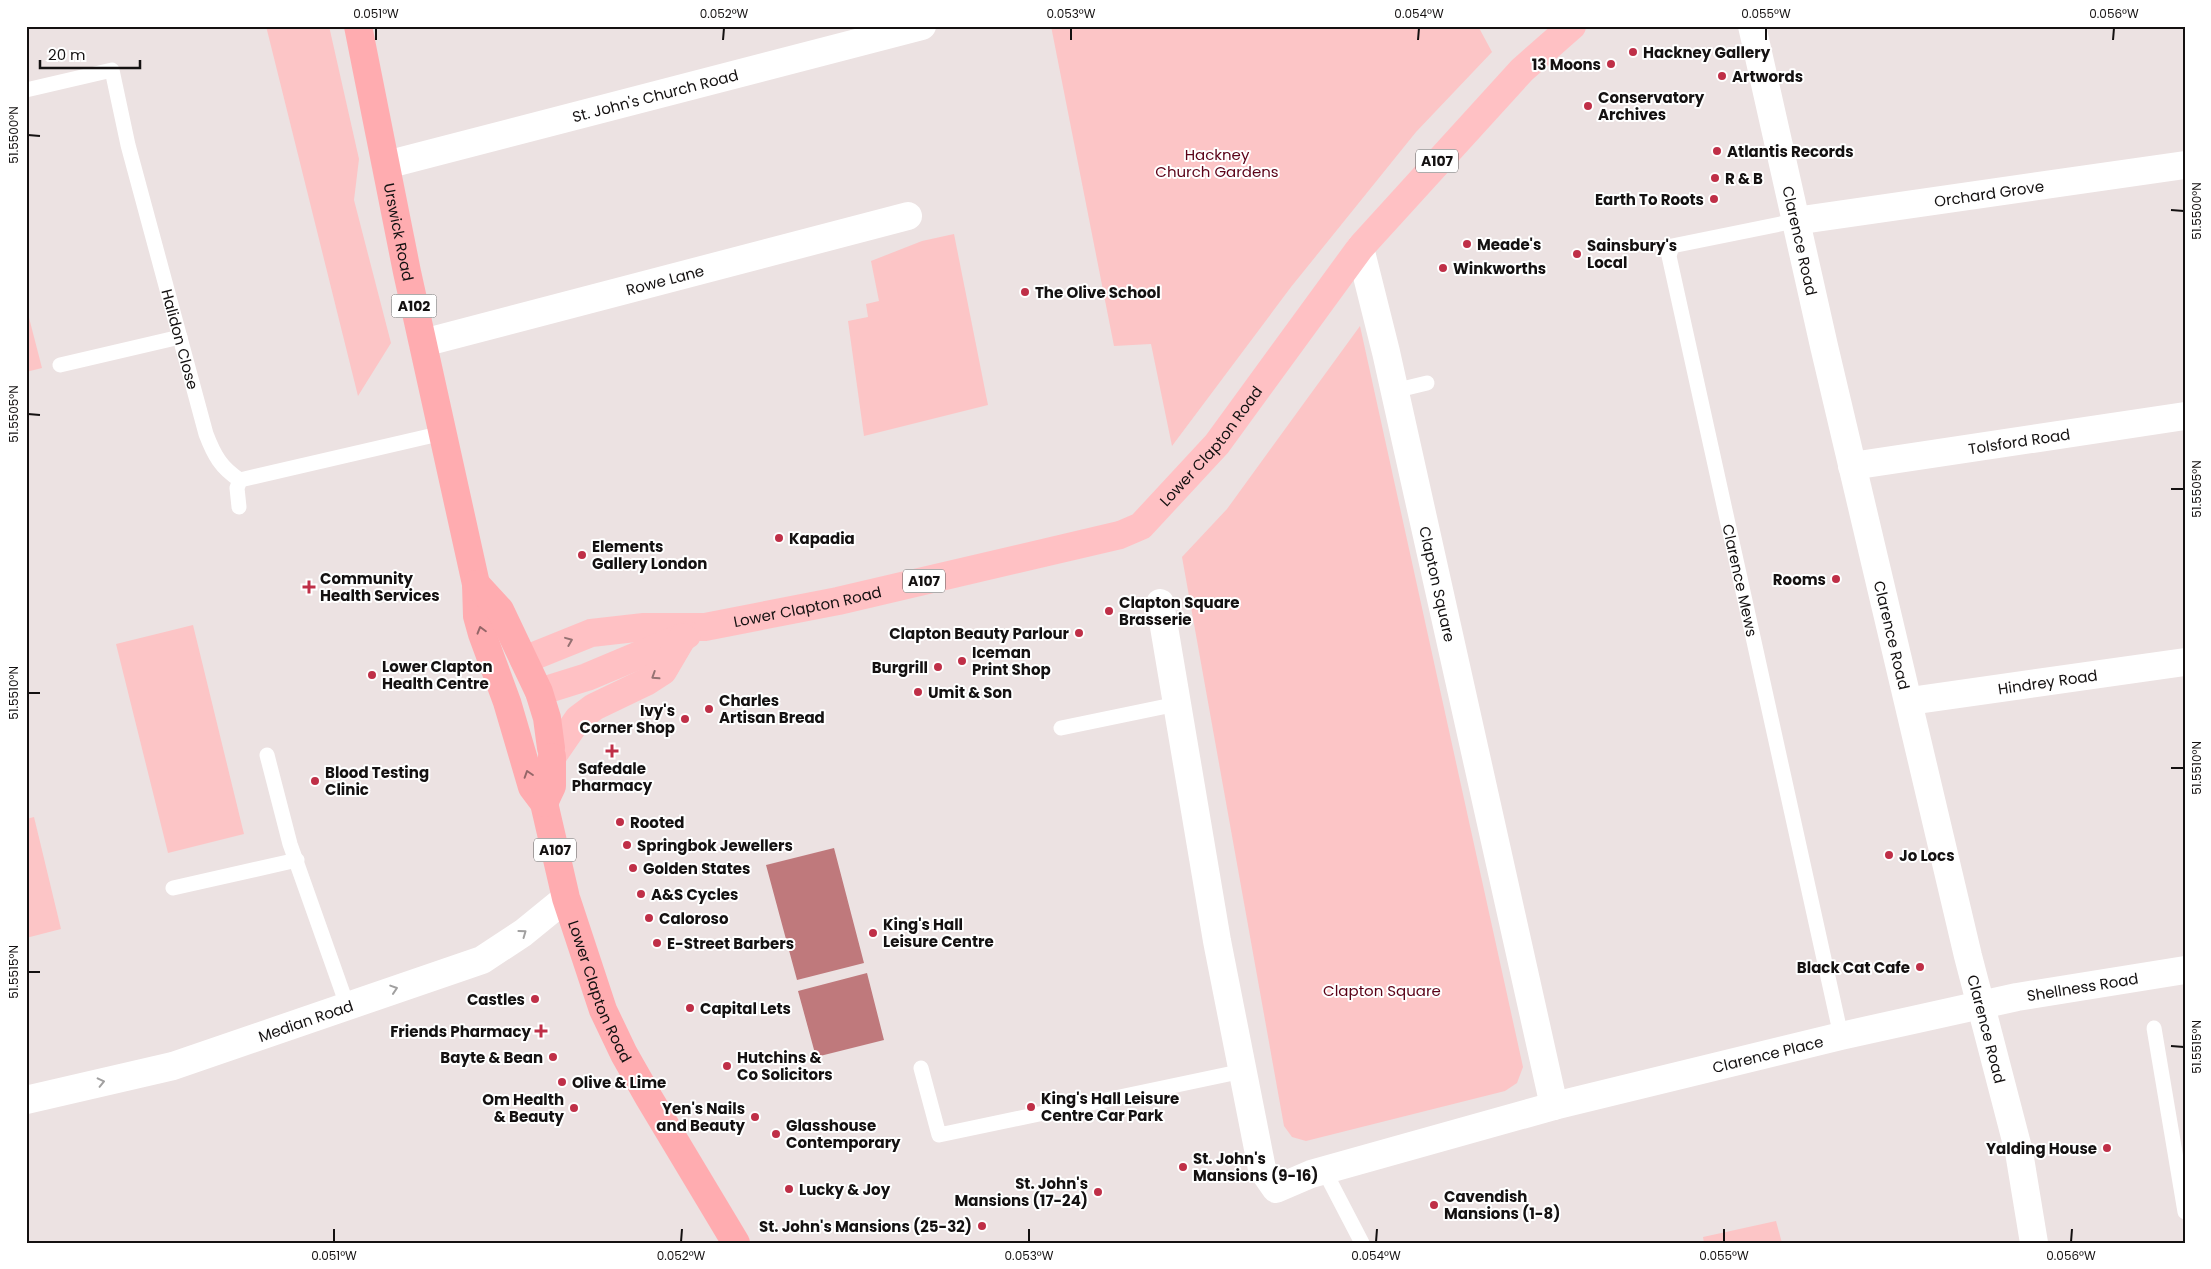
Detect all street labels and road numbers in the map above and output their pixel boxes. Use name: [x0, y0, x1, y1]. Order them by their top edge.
street label: St. John's Church Road: [570, 64, 740, 127]
road number: A107: [1416, 150, 1458, 172]
street label: Orchard Grove: [1933, 175, 2045, 211]
street label: Urswick Road: [379, 181, 419, 283]
street label: Clarence Road: [1778, 184, 1823, 297]
street label: Rowe Lane: [624, 259, 706, 300]
street label: Halidon Close: [157, 286, 204, 392]
road number: A102: [392, 294, 436, 318]
street label: Lower Clapton Road: [1154, 381, 1267, 510]
street label: Tolsford Road: [1967, 423, 2071, 459]
street label: Clarence Mews: [1718, 522, 1763, 639]
street label: Clapton Square: [1415, 524, 1461, 644]
road number: A107: [903, 570, 945, 592]
street label: Clarence Road: [1869, 578, 1915, 692]
street label: Lower Clapton Road: [732, 581, 883, 632]
street label: Hindrey Road: [1997, 664, 2099, 699]
road number: A107: [534, 838, 576, 862]
street label: Lower Clapton Road: [564, 918, 637, 1066]
street label: Shellness Road: [2025, 967, 2140, 1006]
street label: Clarence Road: [1963, 972, 2011, 1085]
street label: Median Road: [255, 995, 356, 1047]
street label: Clarence Place: [1710, 1030, 1825, 1078]

